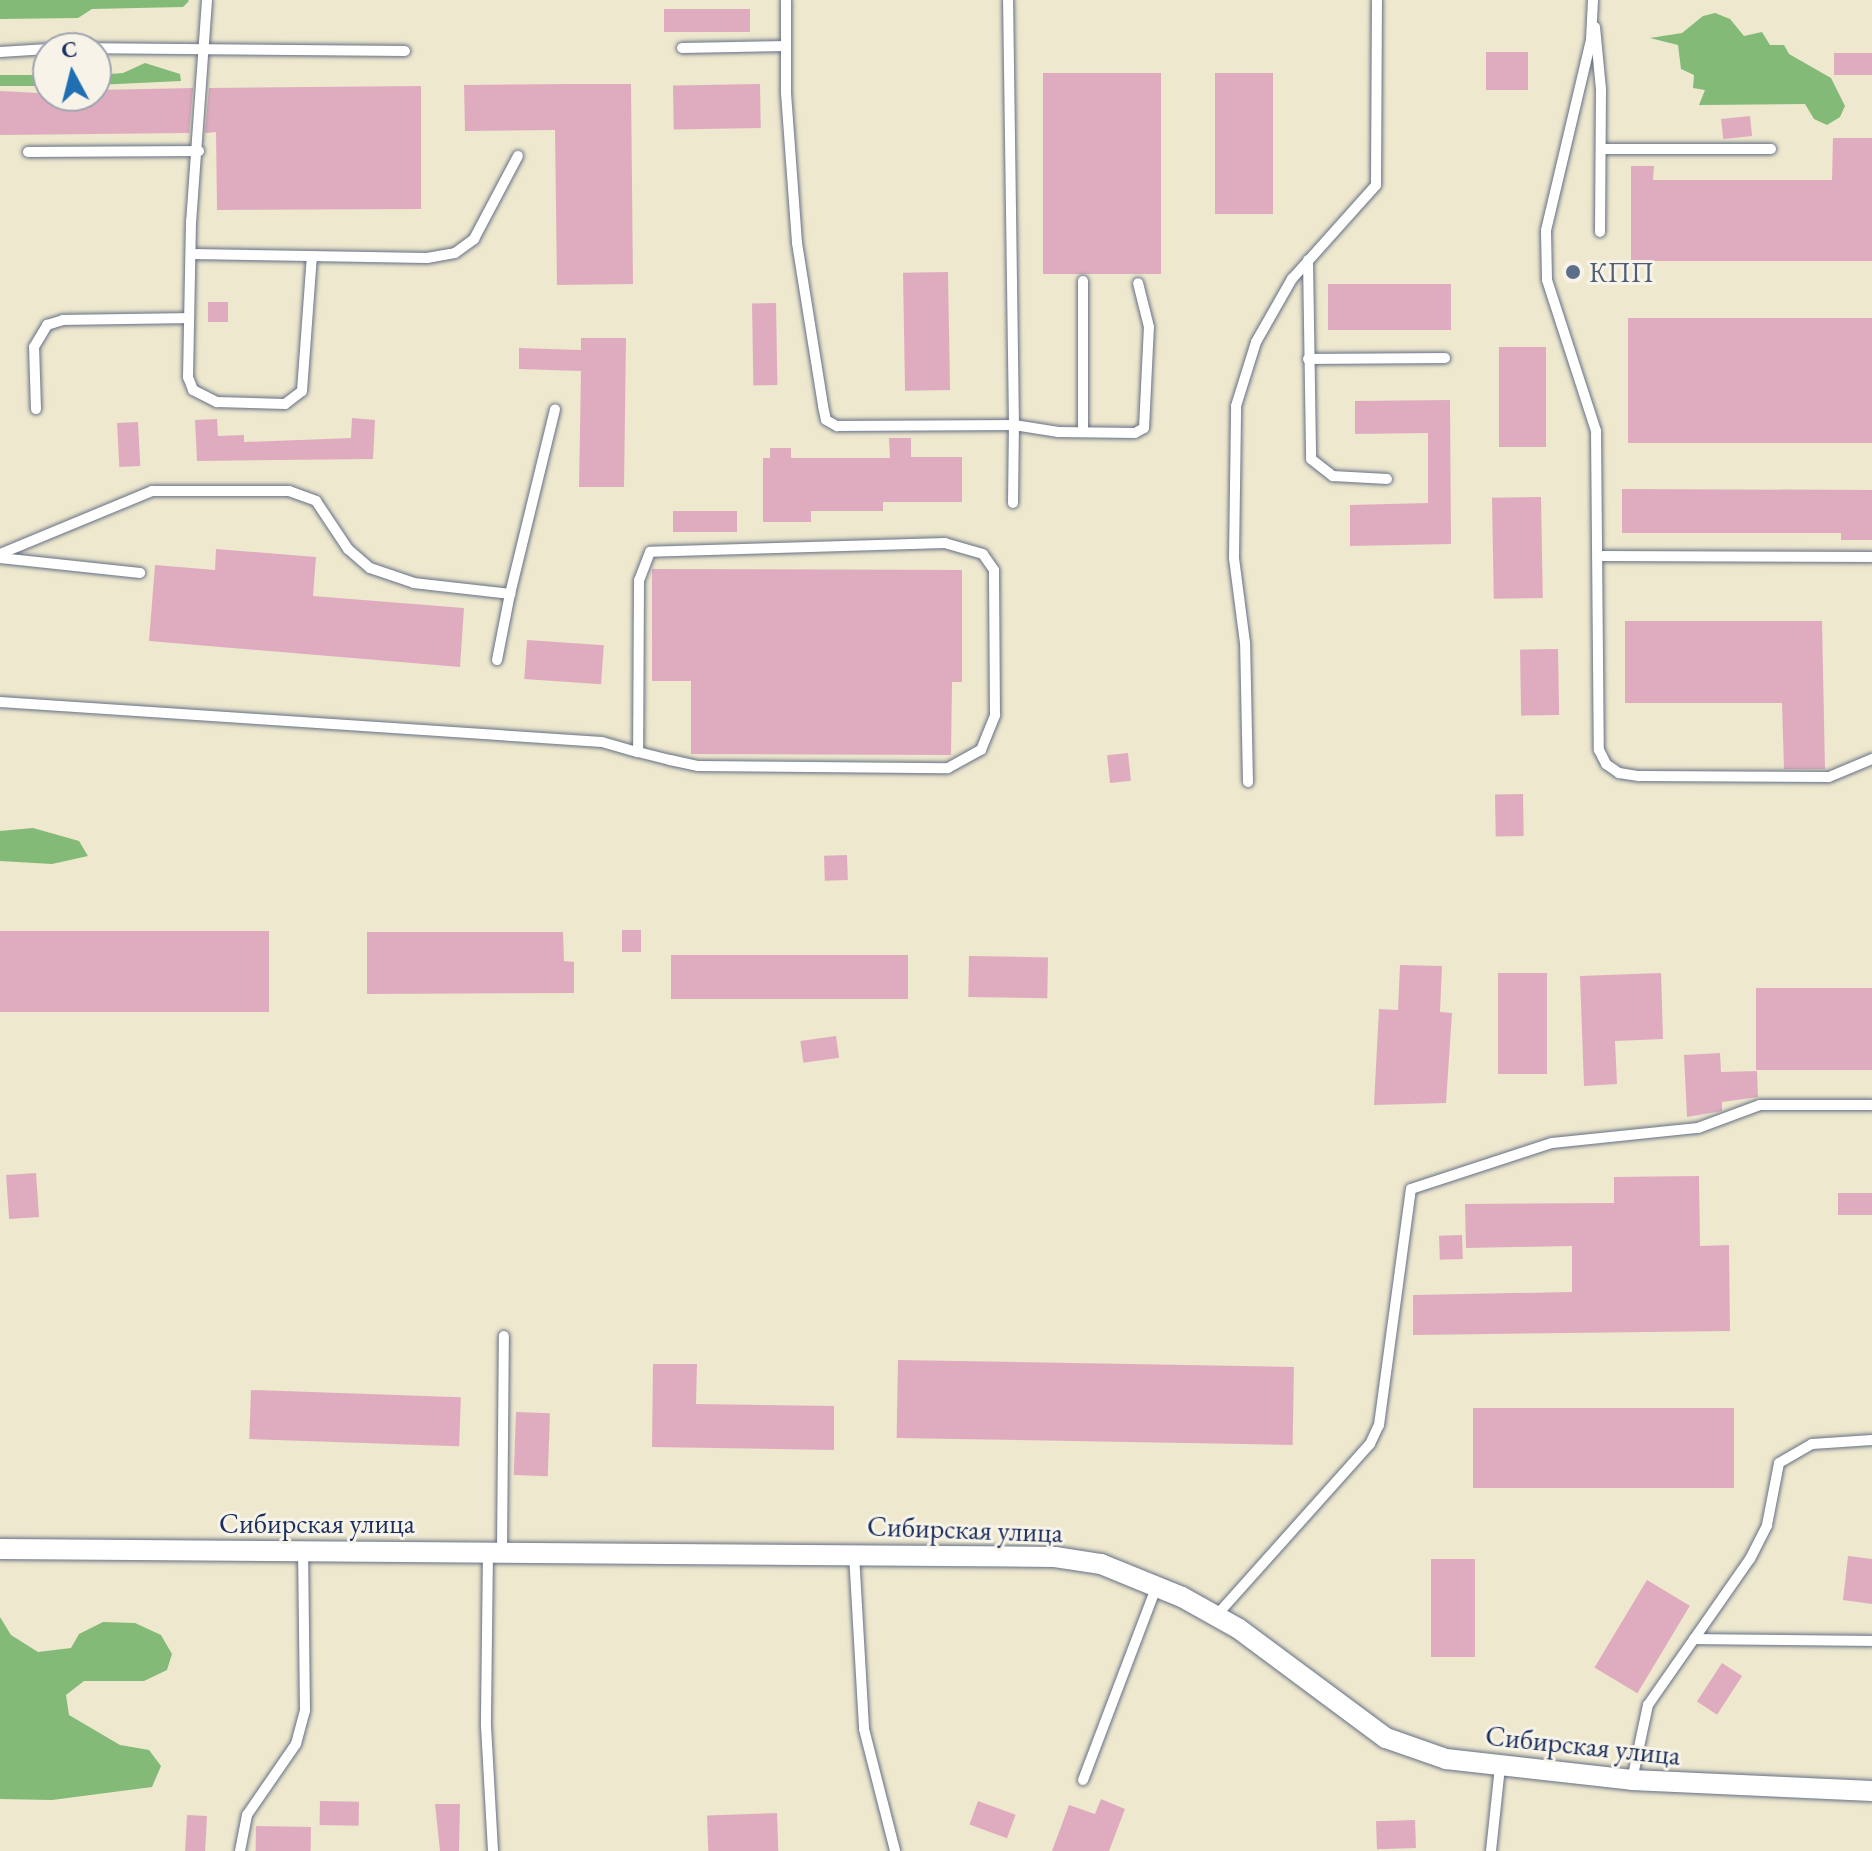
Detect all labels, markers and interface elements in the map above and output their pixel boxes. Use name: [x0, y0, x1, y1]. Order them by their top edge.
north arrow: [32, 32, 112, 112]
text: С: [60, 34, 79, 65]
place label: КПП: [1589, 255, 1654, 289]
marker: КПП: [1564, 263, 1582, 281]
street label: Сибирская улица: [219, 1506, 415, 1540]
street label: Сибирская улица: [867, 1509, 1063, 1549]
street label: Сибирская улица: [1484, 1718, 1682, 1772]

